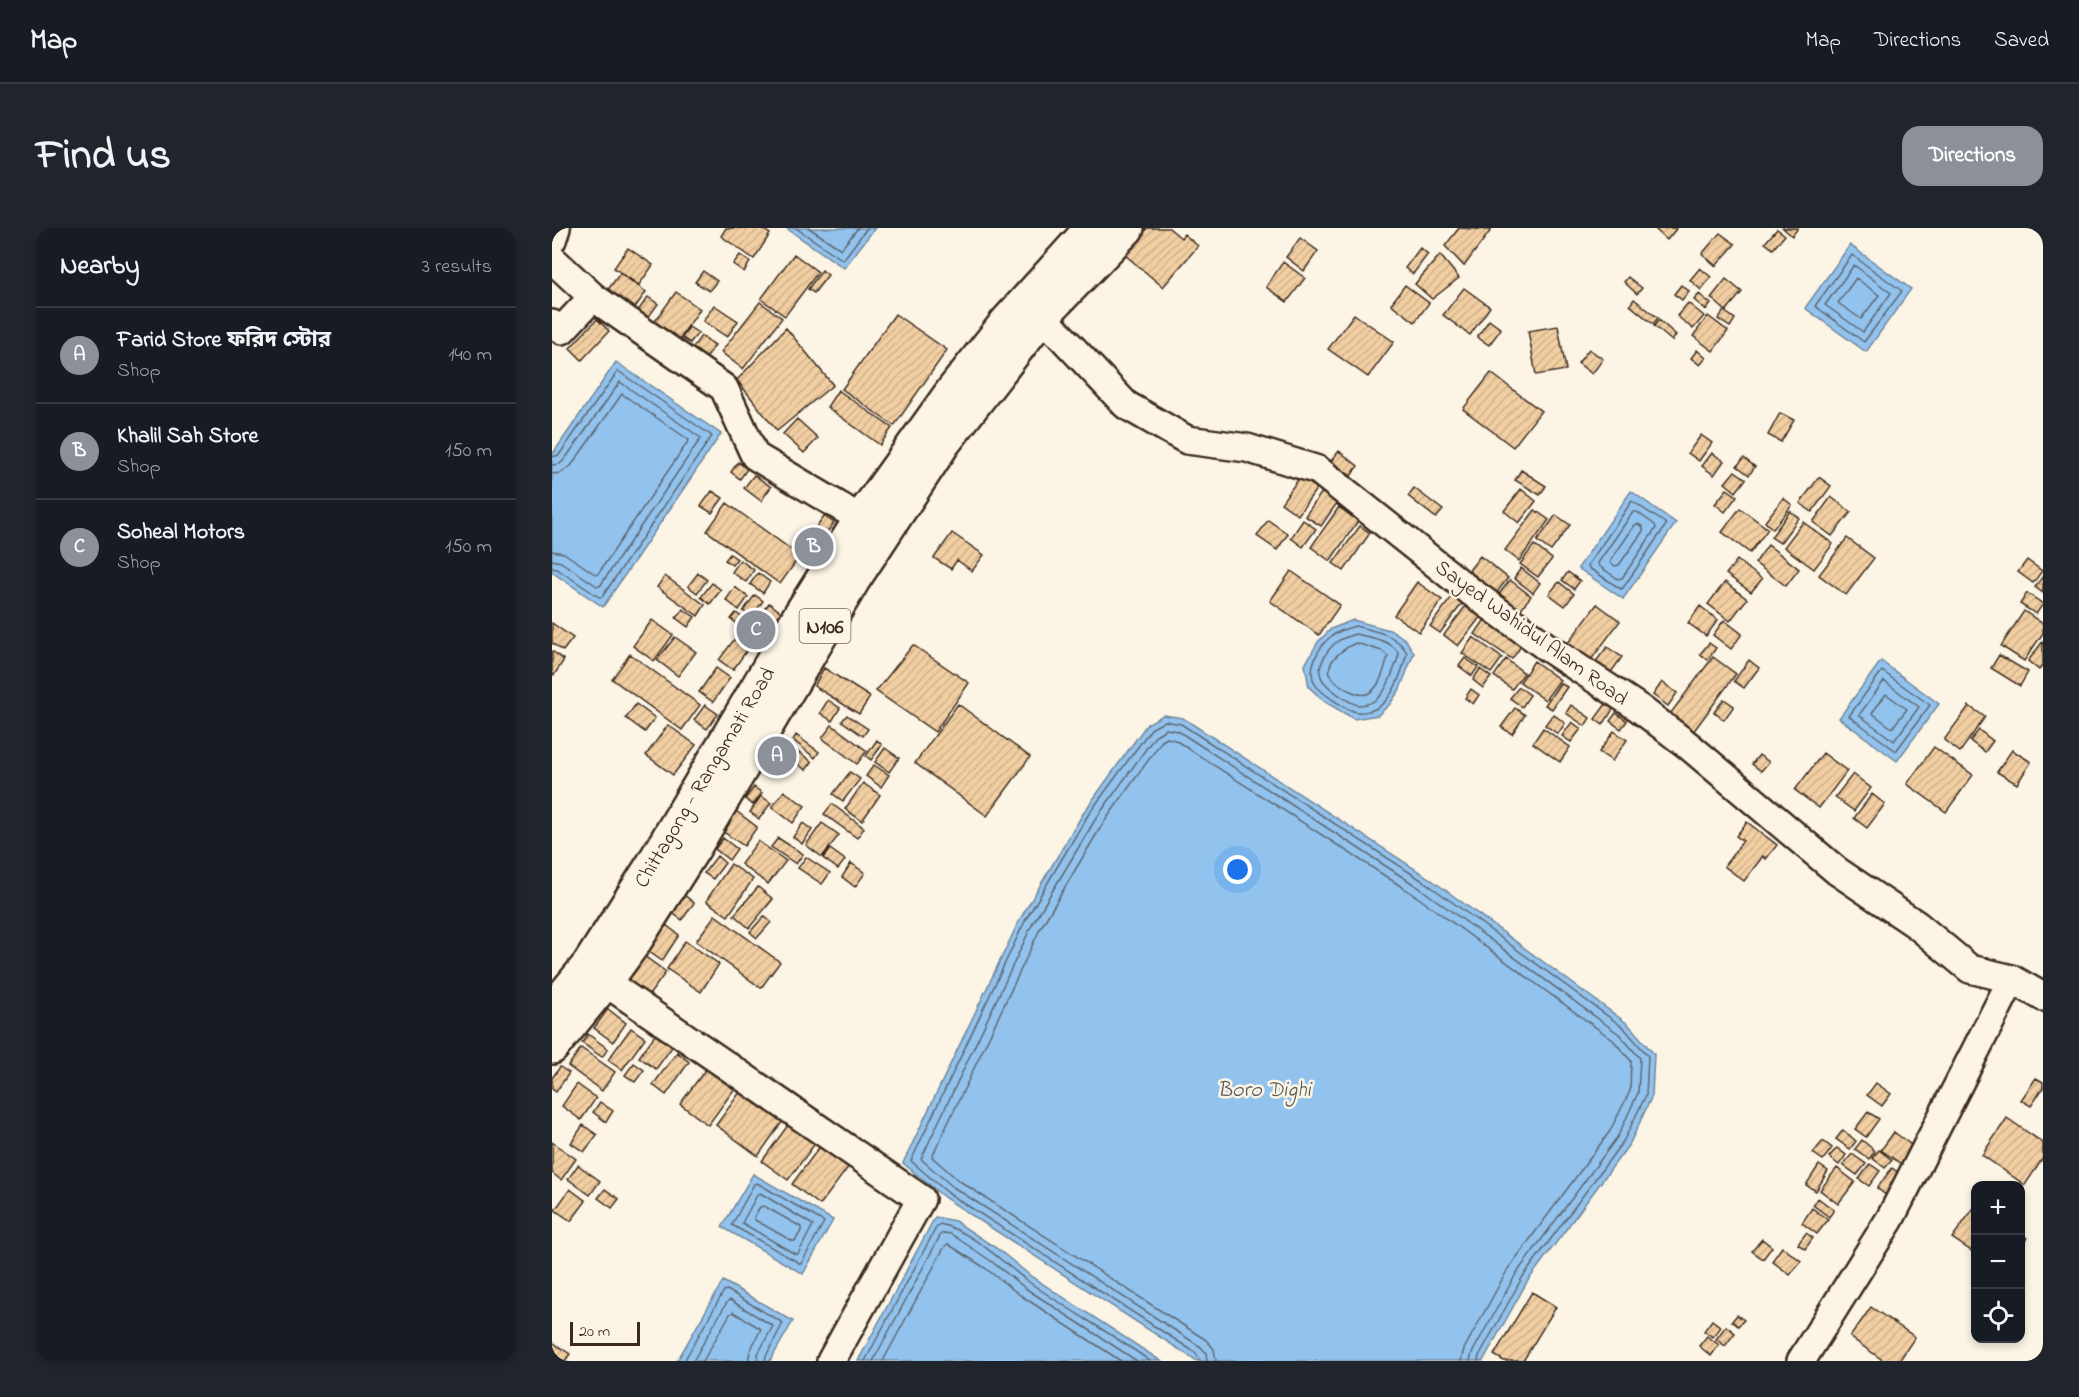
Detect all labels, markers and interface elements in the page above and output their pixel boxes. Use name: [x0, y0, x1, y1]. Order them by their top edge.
text: Map: [30, 21, 77, 62]
text: Map: [1805, 26, 1841, 56]
text: Directions: [1874, 26, 1961, 56]
text: Saved: [1994, 26, 2049, 56]
text: Find us: [36, 126, 171, 187]
button: Directions: [1902, 126, 2043, 186]
text: Nearby: [60, 248, 139, 286]
text: 3 results: [422, 253, 492, 282]
text: Farid Store ফরিদ স্টোর: [117, 325, 331, 357]
text: A: [73, 341, 86, 370]
text: 140 m: [448, 341, 492, 370]
text: Shop: [117, 357, 161, 386]
text: Khalil Sah Store: [117, 421, 258, 453]
text: B: [73, 437, 86, 466]
text: 150 m: [445, 437, 492, 466]
text: Shop: [117, 453, 161, 482]
text: Soheal Motors: [117, 517, 245, 549]
pin: B: [794, 524, 834, 570]
text: C: [74, 533, 85, 562]
text: 150 m: [445, 533, 492, 562]
text: Shop: [117, 549, 161, 578]
street label: Sayed Wahidul Alam Road: [1427, 553, 1634, 716]
pin: C: [736, 608, 776, 652]
road number: N106: [800, 609, 850, 643]
street label: Chittagong - Rangamati Road: [628, 662, 785, 895]
pin: A: [758, 734, 796, 778]
your location: [1223, 855, 1252, 884]
water label: Boro Dighi: [1217, 1075, 1313, 1107]
map controls: [1971, 1181, 2025, 1343]
button: +: [1971, 1181, 2025, 1235]
button: −: [1971, 1235, 2025, 1289]
button: locate: [1971, 1289, 2025, 1343]
scale bar: [570, 1319, 640, 1346]
text: 20 m: [579, 1320, 610, 1344]

